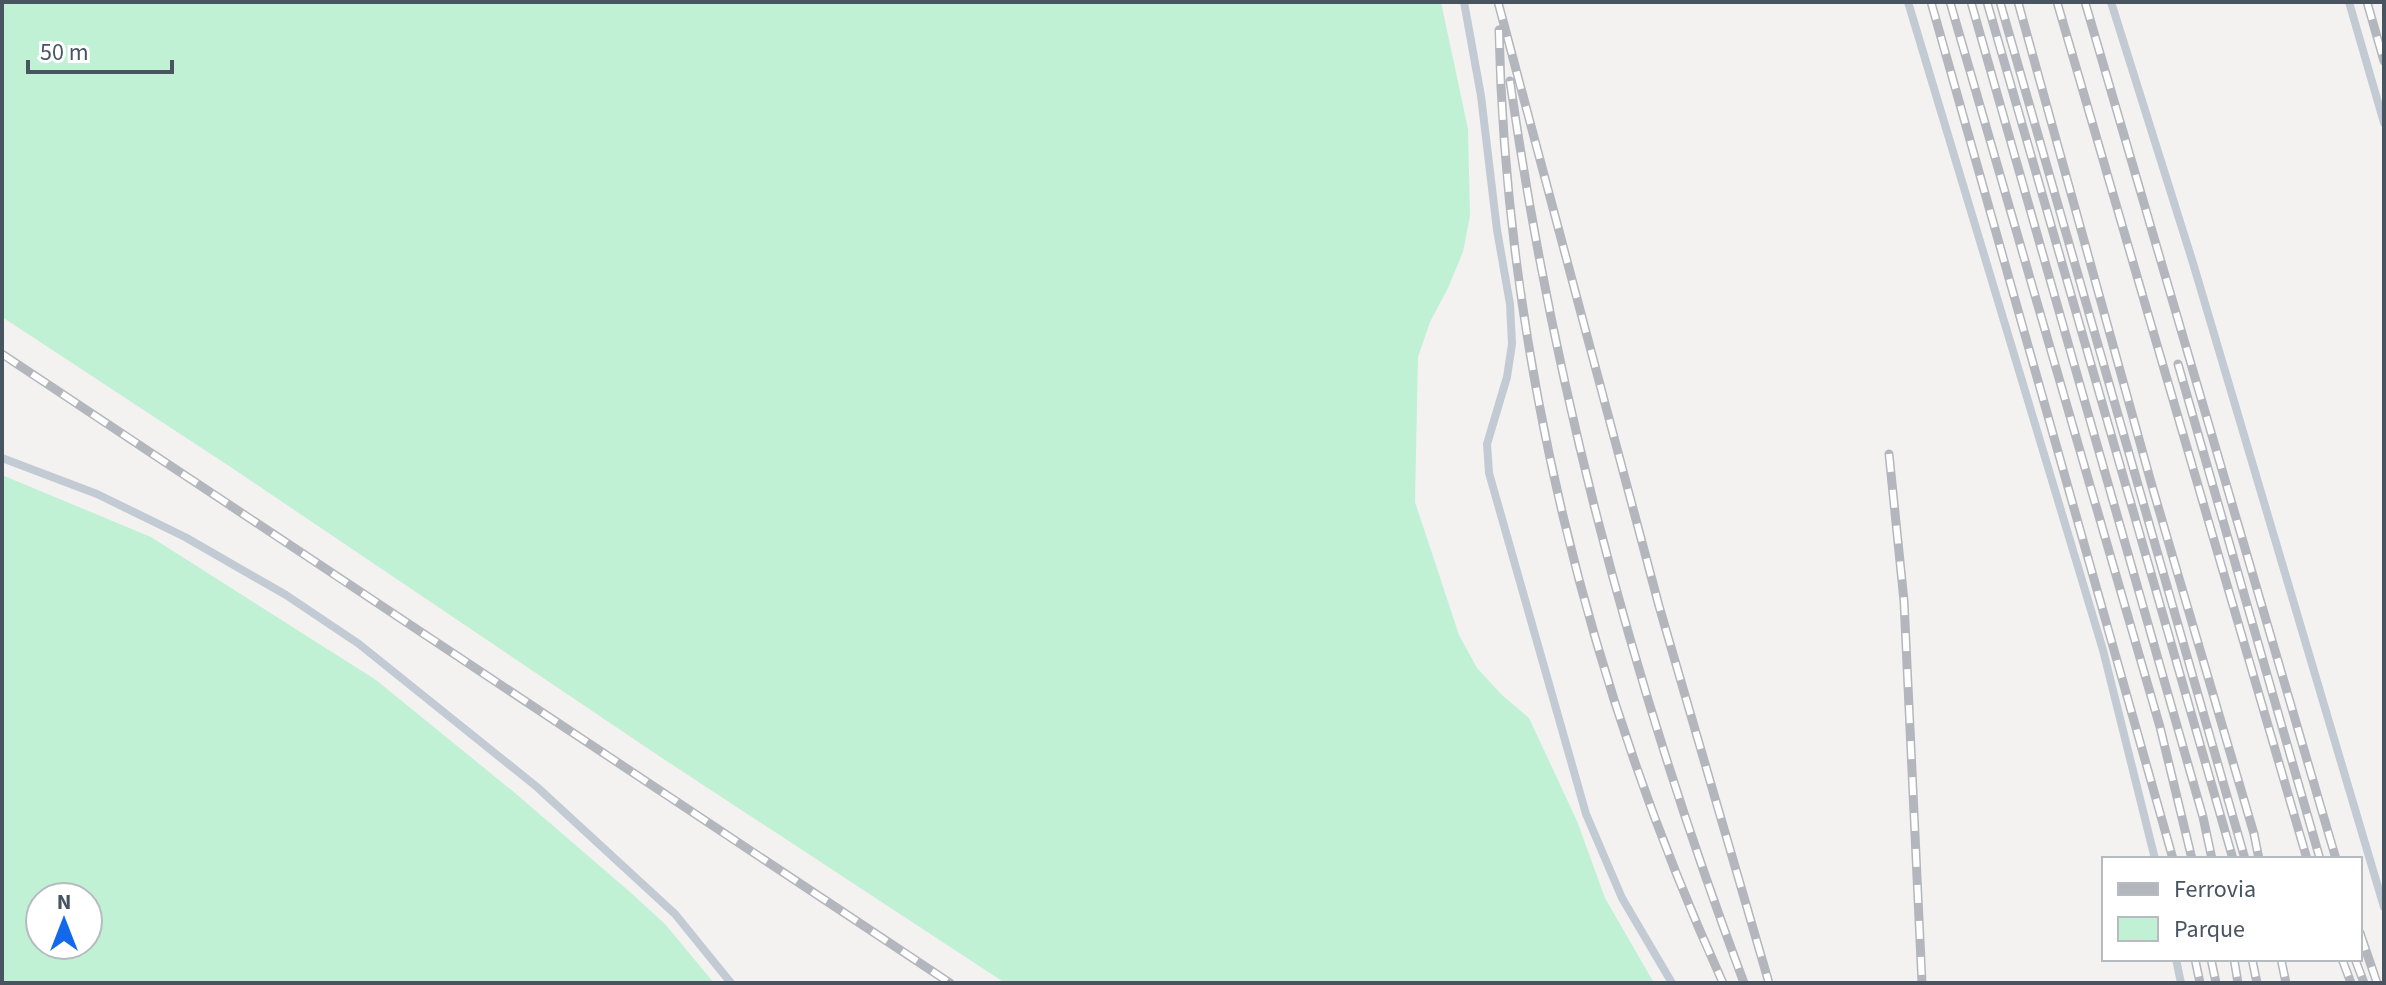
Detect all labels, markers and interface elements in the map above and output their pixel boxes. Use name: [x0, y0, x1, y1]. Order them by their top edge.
scale bar: [28, 24, 172, 74]
text: 50 m: [40, 35, 89, 70]
legend: [2102, 857, 2362, 961]
text: Ferrovia: [2174, 872, 2256, 907]
north arrow: [24, 881, 104, 961]
text: N: [57, 886, 71, 918]
text: Parque: [2174, 912, 2245, 947]

